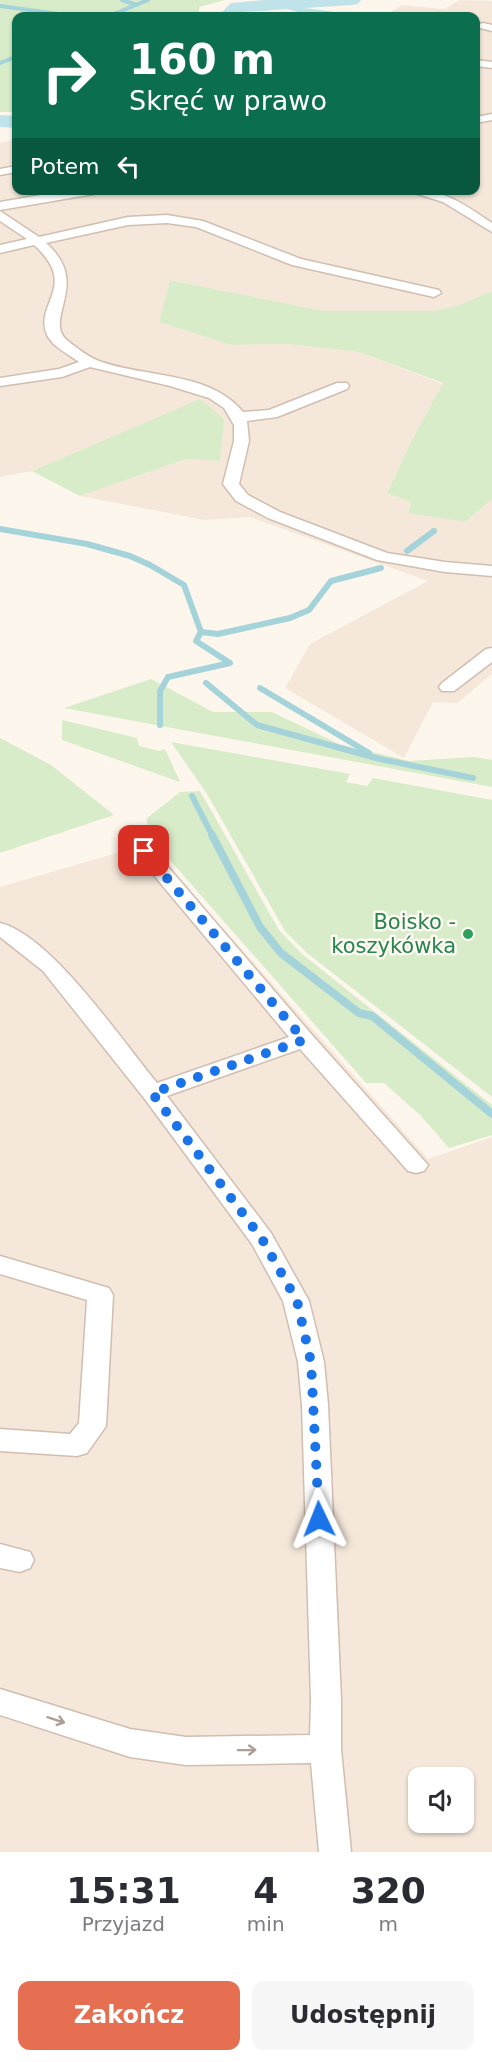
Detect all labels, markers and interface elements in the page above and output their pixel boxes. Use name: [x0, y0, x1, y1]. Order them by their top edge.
text: 160 m: [129, 35, 275, 84]
icon: right: [30, 36, 108, 114]
text: Skręć w prawo: [129, 85, 327, 116]
icon: left: [112, 150, 145, 183]
text: Potem: [30, 154, 100, 179]
pin: [118, 825, 169, 876]
icon: arrive: [127, 834, 160, 867]
place label: Boisko - koszykówka: [331, 910, 456, 958]
marker: Boisko - koszykówka: [461, 927, 475, 941]
position arrow: [287, 1487, 351, 1551]
one-way arrow: [46, 1716, 64, 1727]
one-way arrow: [236, 1744, 256, 1756]
map controls: [408, 1767, 474, 1833]
button: sound: [408, 1767, 474, 1833]
text: 15:31: [66, 1870, 181, 1911]
text: 4: [253, 1870, 278, 1911]
text: 320: [351, 1870, 426, 1911]
text: Przyjazd: [82, 1912, 165, 1936]
text: min: [247, 1912, 285, 1936]
text: m: [379, 1912, 398, 1936]
button: Zakończ: [18, 1981, 240, 2050]
button: Udostępnij: [252, 1981, 474, 2050]

